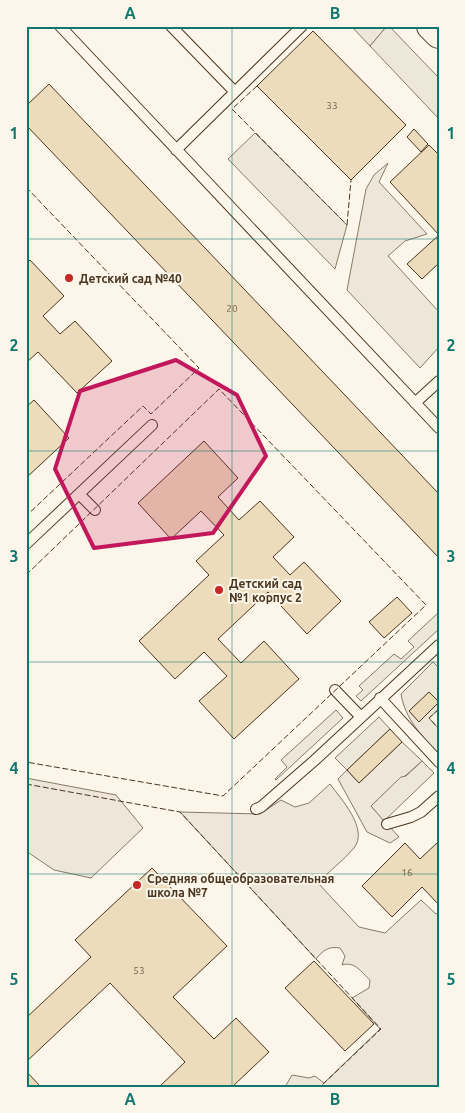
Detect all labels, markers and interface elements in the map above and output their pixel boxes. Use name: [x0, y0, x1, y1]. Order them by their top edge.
text: A: [124, 4, 136, 22]
text: B: [330, 4, 340, 22]
house number: 33: [326, 100, 338, 111]
text: 1: [9, 124, 19, 142]
text: 1: [446, 124, 456, 142]
marker: Детский сад №40: [63, 272, 75, 284]
place label: Детский сад №40: [79, 272, 182, 285]
house number: 20: [226, 303, 238, 314]
text: 2: [9, 336, 19, 354]
text: 2: [446, 336, 456, 354]
text: 3: [9, 547, 19, 565]
text: 3: [446, 547, 456, 565]
place label: Детский сад №1 корпус 2: [229, 577, 302, 604]
marker: Детский сад №1 корпус 2: [213, 584, 225, 596]
text: 4: [9, 759, 19, 777]
text: 4: [446, 759, 456, 777]
house number: 16: [401, 867, 413, 878]
place label: Средняя общеобразовательная школа №7: [147, 872, 334, 899]
marker: Средняя общеобразовательная школа №7: [131, 879, 143, 891]
house number: 53: [133, 965, 145, 976]
text: 5: [9, 970, 19, 988]
text: 5: [446, 970, 456, 988]
text: A: [124, 1090, 136, 1108]
text: B: [330, 1090, 340, 1108]

